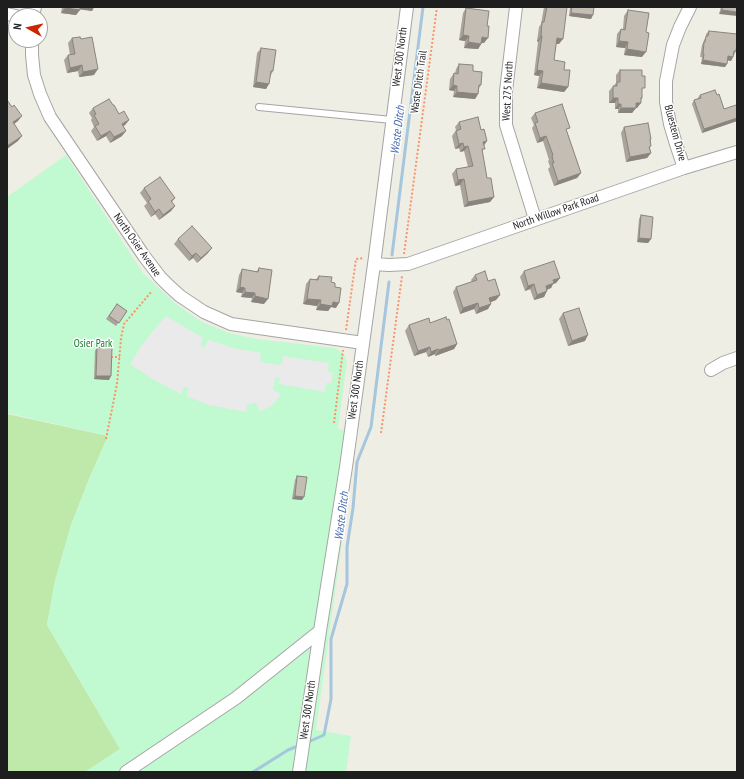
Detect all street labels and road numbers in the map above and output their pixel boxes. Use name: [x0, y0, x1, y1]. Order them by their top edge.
street label: West 300 North: [390, 27, 410, 87]
street label: Waste Ditch Trail: [408, 50, 430, 114]
street label: West 275 North: [500, 61, 516, 121]
street label: Bluestem Drive: [661, 103, 689, 163]
street label: North Willow Park Road: [511, 191, 601, 233]
street label: North Osier Avenue: [110, 211, 164, 279]
street label: West 300 North: [345, 360, 367, 420]
street label: West 300 North: [297, 680, 319, 740]

